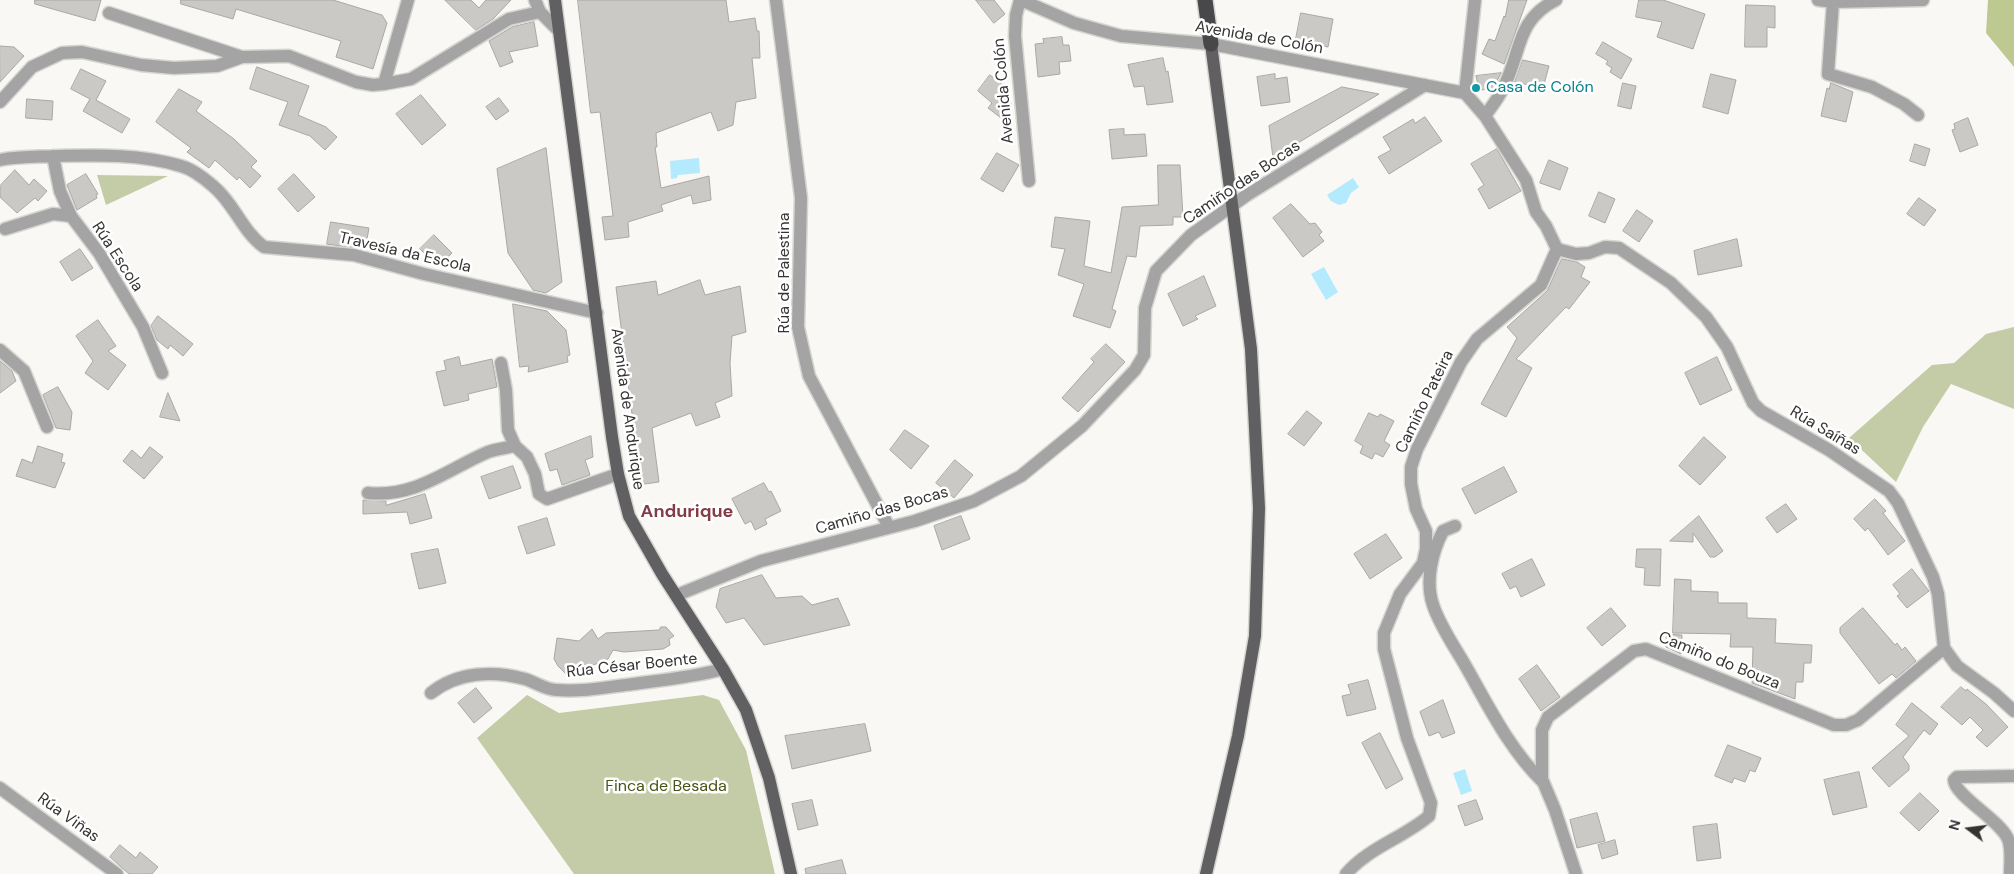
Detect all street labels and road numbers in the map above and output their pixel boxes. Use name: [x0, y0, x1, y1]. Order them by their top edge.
street label: Avenida de Colón: [1194, 17, 1324, 59]
street label: Avenida Colón: [990, 37, 1018, 145]
street label: Camiño das Bocas: [1180, 137, 1304, 229]
street label: Rúa de Palestina: [775, 213, 795, 333]
street label: Rúa Escola: [87, 218, 147, 296]
street label: Travesía da Escola: [337, 228, 473, 278]
street label: Avenida de Andurique: [606, 327, 648, 491]
street label: Camiño Pateira: [1392, 347, 1458, 457]
street label: Rúa Saíñas: [1786, 402, 1864, 460]
street label: Camiño das Bocas: [813, 483, 951, 539]
street label: Camiño do Bouza: [1655, 628, 1783, 694]
street label: Rúa César Boente: [566, 650, 698, 682]
street label: Rúa Viñas: [33, 789, 103, 847]

